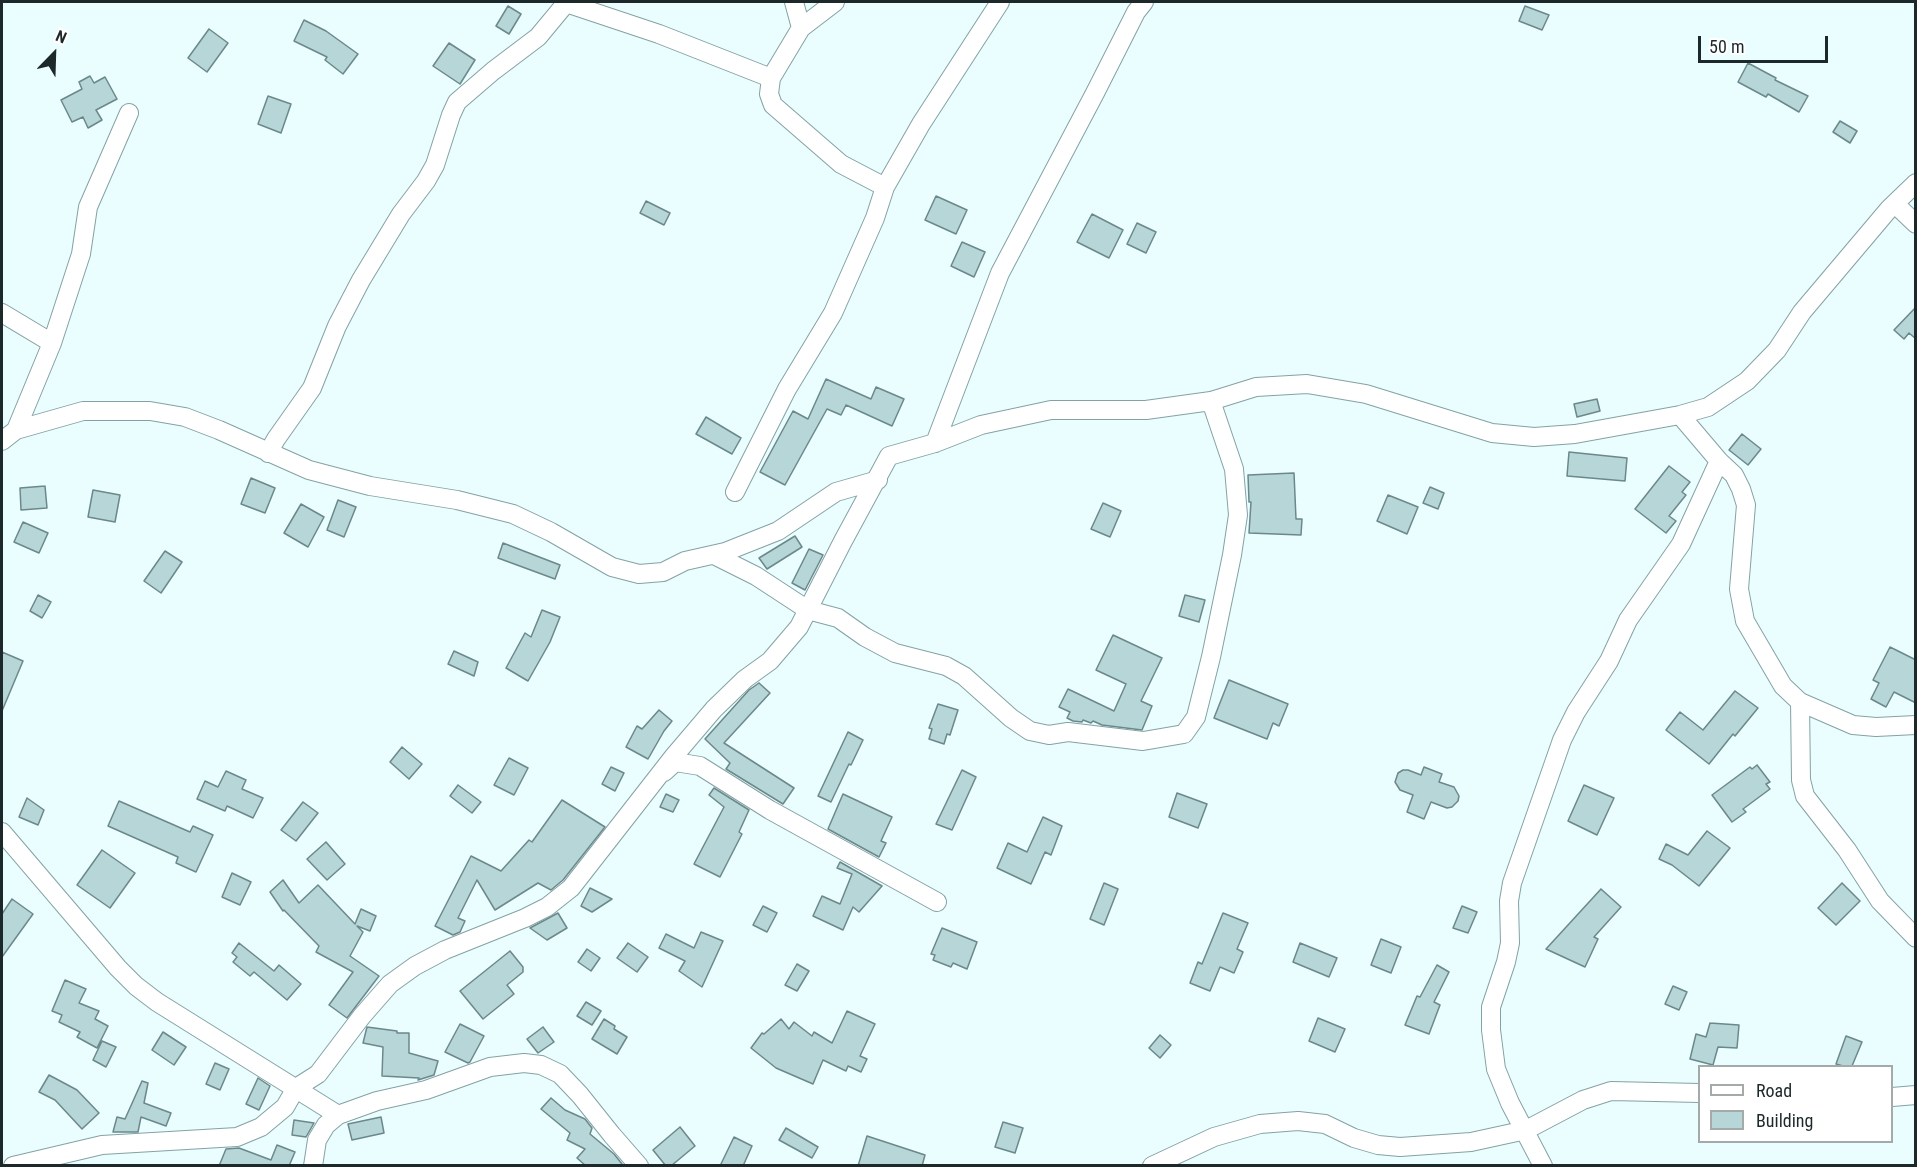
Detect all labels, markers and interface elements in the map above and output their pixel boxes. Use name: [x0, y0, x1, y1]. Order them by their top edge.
north arrow: [24, 24, 84, 84]
scale bar: [1701, 24, 1832, 62]
text: N: [53, 26, 69, 48]
text: 50 m: [1709, 36, 1744, 57]
legend: [1698, 1065, 1893, 1143]
text: Road: [1756, 1080, 1792, 1101]
text: Building: [1756, 1110, 1813, 1131]

